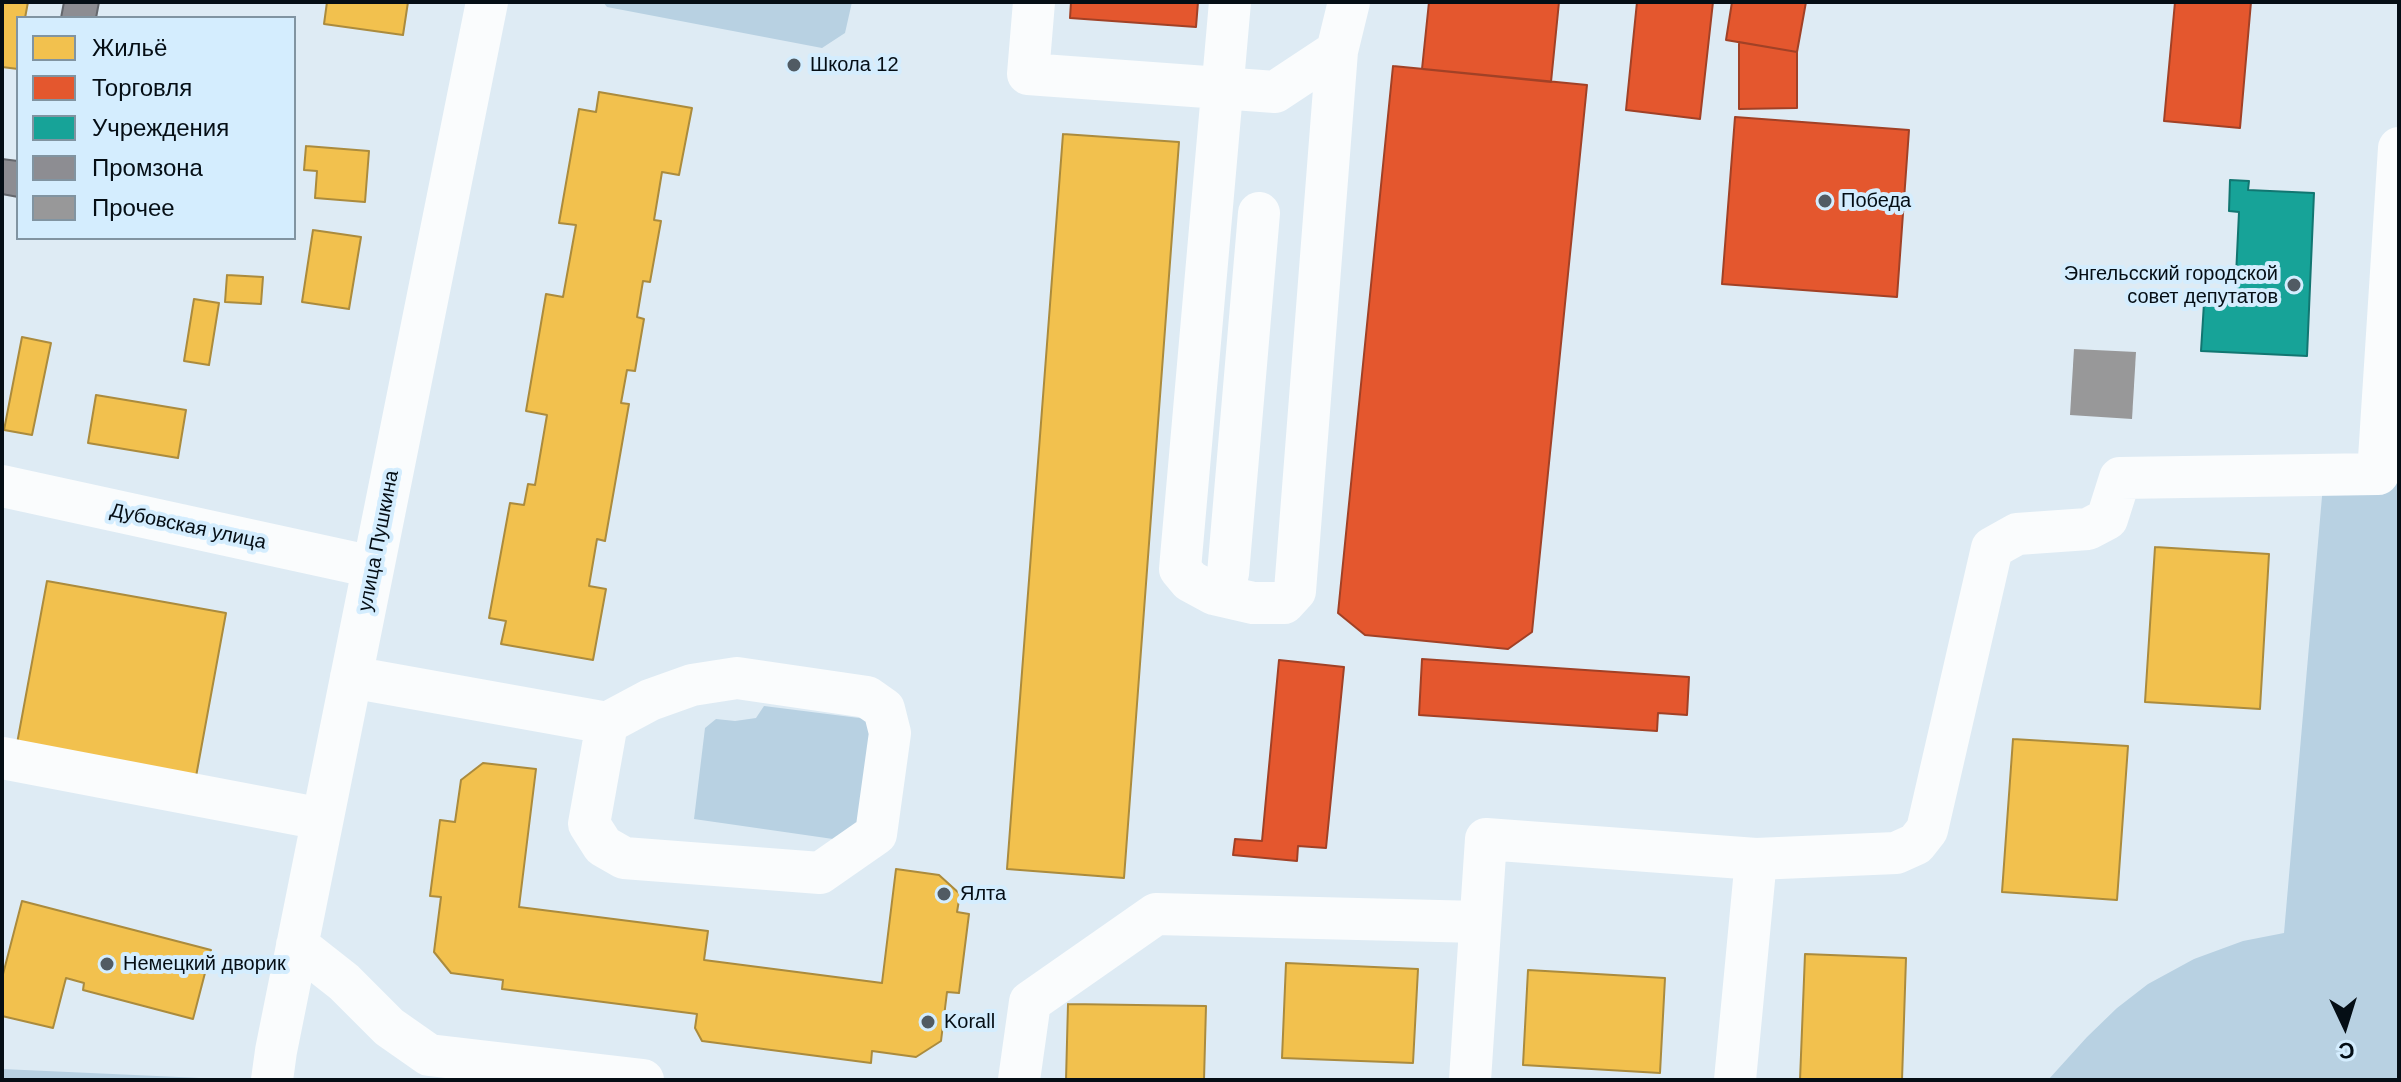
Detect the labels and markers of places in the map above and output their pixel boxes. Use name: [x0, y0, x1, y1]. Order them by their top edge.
place label: Школа 12: [810, 53, 899, 77]
marker: Школа 12: [785, 56, 803, 74]
place label: Победа: [1841, 189, 1911, 213]
marker: Победа: [1816, 192, 1834, 210]
place label: Энгельсский городской совет депутатов: [2064, 262, 2278, 309]
marker: Энгельсский городской совет депутатов: [2285, 276, 2303, 294]
place label: Ялта: [960, 882, 1006, 906]
marker: Ялта: [935, 885, 953, 903]
place label: Немецкий дворик: [123, 952, 286, 976]
marker: Немецкий дворик: [98, 955, 116, 973]
place label: Korall: [944, 1010, 995, 1034]
marker: Korall: [919, 1013, 937, 1031]

